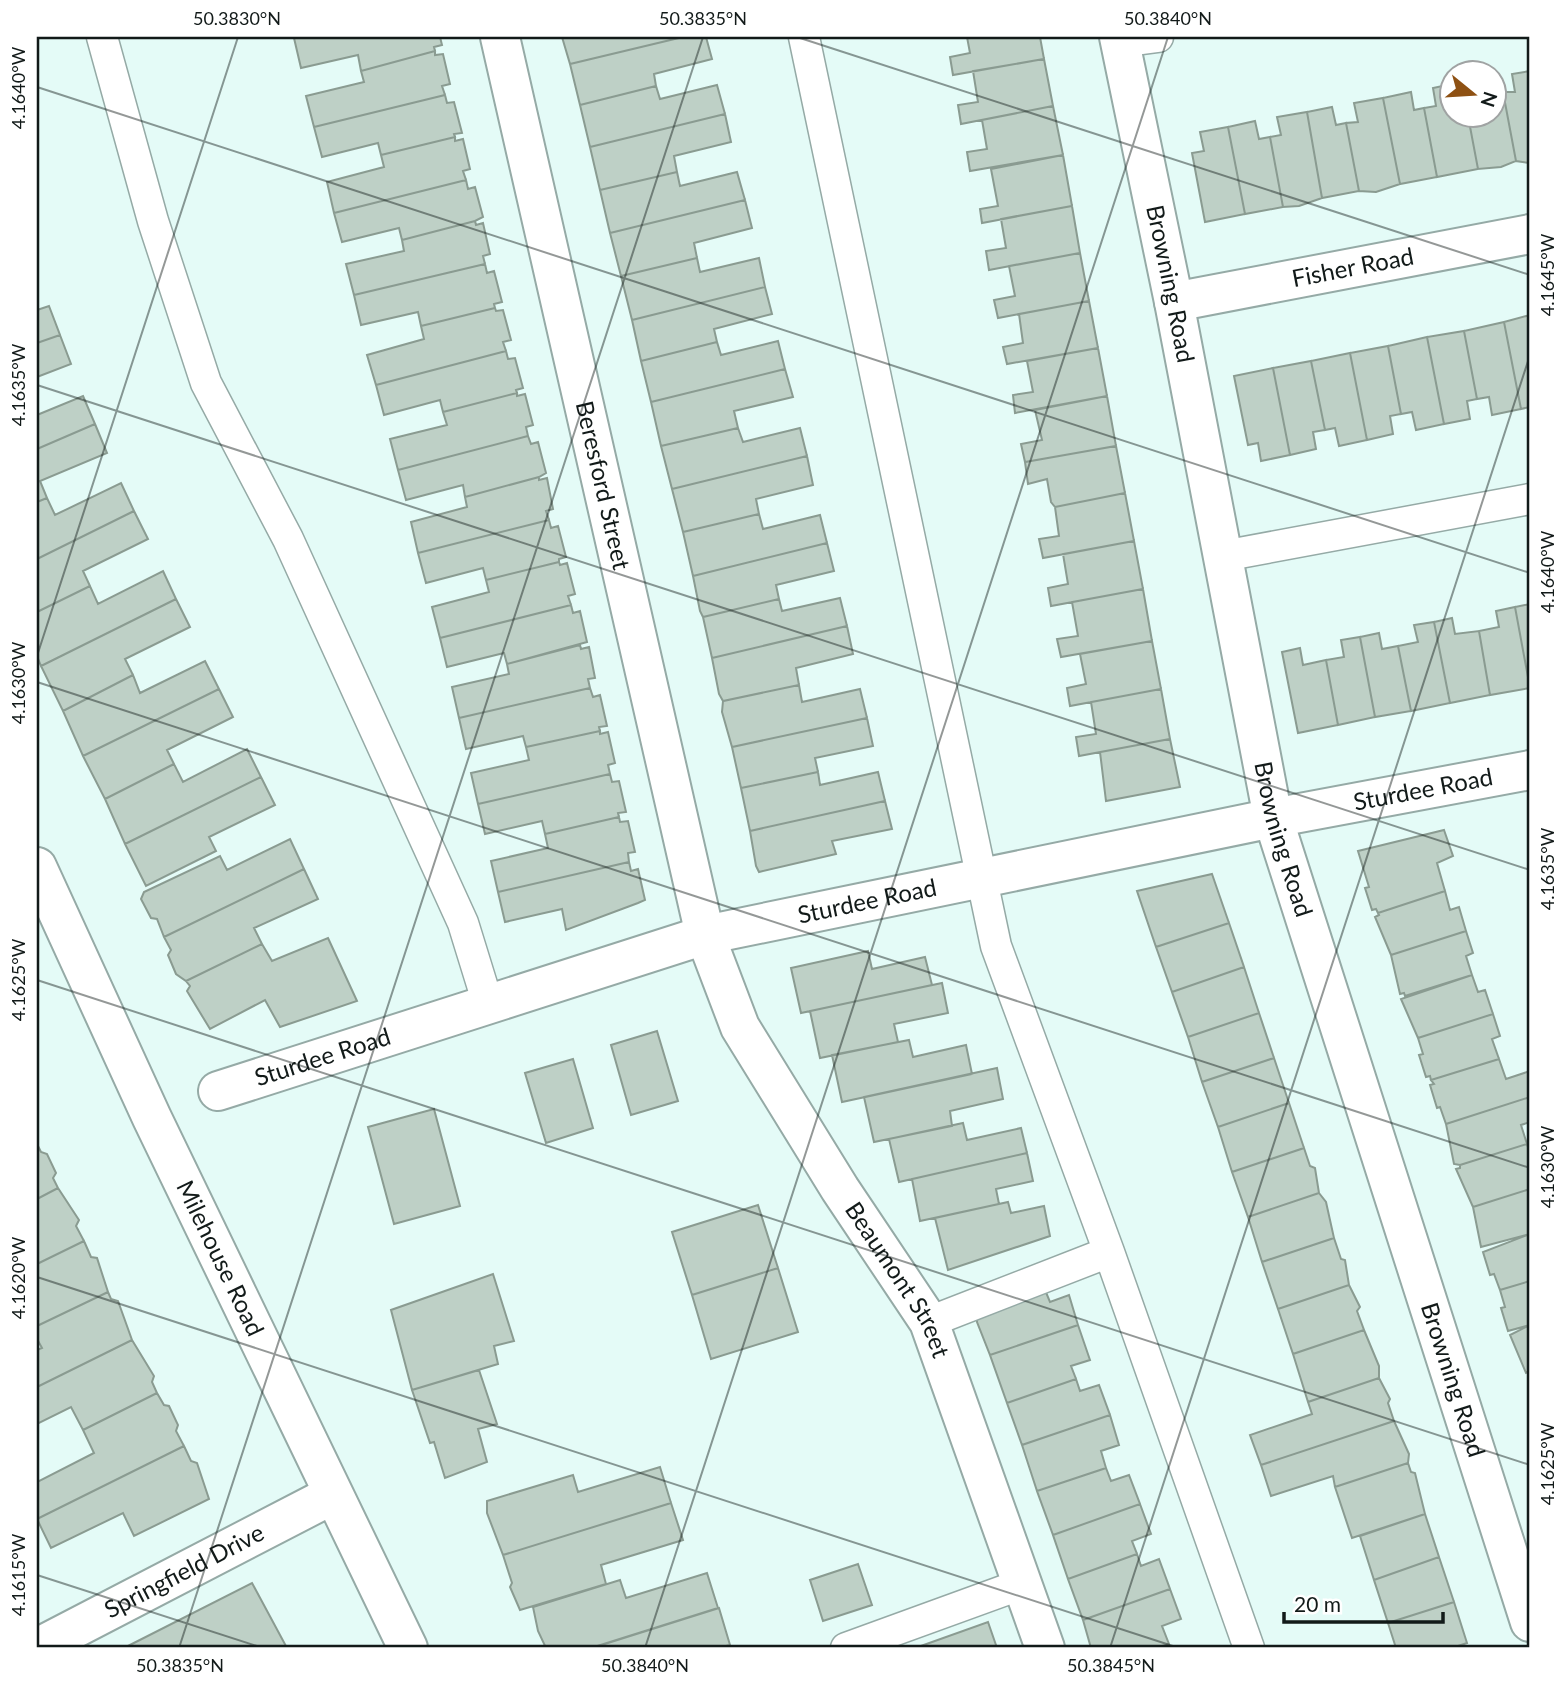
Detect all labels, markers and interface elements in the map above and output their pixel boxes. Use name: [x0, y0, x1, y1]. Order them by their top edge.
text: 50.3830°N: [193, 7, 281, 29]
text: 50.3835°N: [659, 7, 747, 29]
text: 50.3840°N: [1124, 7, 1212, 29]
text: 4.1640°W: [7, 46, 29, 129]
north arrow: [1438, 60, 1508, 130]
text: N: [1476, 89, 1503, 110]
street label: Browning Road: [1141, 202, 1201, 365]
text: 4.1645°W: [1536, 233, 1558, 316]
street label: Fisher Road: [1289, 241, 1416, 292]
text: 4.1635°W: [7, 343, 29, 426]
street label: Beresford Street: [571, 398, 637, 573]
text: 4.1640°W: [1536, 530, 1558, 613]
text: 4.1630°W: [7, 641, 29, 724]
street label: Browning Road: [1249, 759, 1320, 920]
street label: Sturdee Road: [1351, 761, 1495, 816]
text: 4.1635°W: [1536, 827, 1558, 910]
street label: Sturdee Road: [795, 872, 939, 929]
text: 4.1625°W: [7, 938, 29, 1021]
street label: Sturdee Road: [251, 1021, 394, 1091]
text: 4.1630°W: [1536, 1125, 1558, 1208]
street label: Milehouse Road: [171, 1175, 271, 1340]
street label: Beaumont Street: [840, 1196, 957, 1362]
text: 4.1620°W: [7, 1236, 29, 1319]
street label: Browning Road: [1416, 1299, 1492, 1460]
text: 4.1625°W: [1536, 1422, 1558, 1505]
street label: Springfield Drive: [99, 1517, 268, 1624]
text: 4.1615°W: [7, 1533, 29, 1616]
scale bar: [1284, 1580, 1443, 1624]
text: 20 m: [1294, 1591, 1341, 1616]
text: 50.3835°N: [136, 1654, 224, 1676]
text: 50.3840°N: [601, 1654, 689, 1676]
text: 50.3845°N: [1067, 1654, 1155, 1676]

